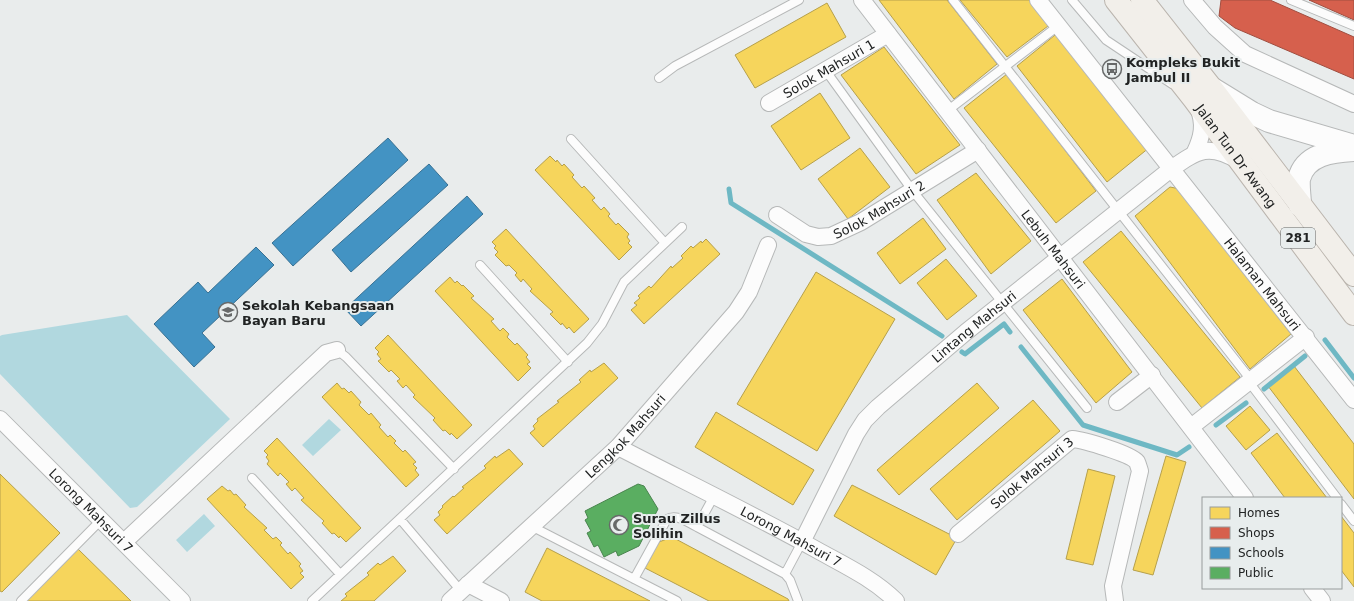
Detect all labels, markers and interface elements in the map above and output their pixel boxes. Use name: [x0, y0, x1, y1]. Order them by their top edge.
street label: Solok Mahsuri 1: [780, 36, 877, 101]
place label: Kompleks Bukit Jambul II: [1125, 55, 1240, 85]
bus stop icon: Kompleks Bukit Jambul II: [1101, 58, 1123, 80]
street label: Jalan Tun Dr Awang: [1192, 101, 1279, 211]
street label: Solok Mahsuri 2: [831, 178, 928, 242]
street label: Lebuh Mahsuri: [1018, 207, 1088, 292]
road number: 281: [1281, 228, 1315, 248]
street label: Halaman Mahsuri: [1221, 235, 1303, 334]
street label: Lintang Mahsuri: [929, 288, 1019, 366]
place label: Sekolah Kebangsaan Bayan Baru: [242, 298, 394, 328]
school or university icon: Sekolah Kebangsaan Bayan Baru: [217, 301, 239, 323]
street label: Lengkok Mahsuri: [582, 391, 669, 481]
street label: Solok Mahsuri 3: [988, 434, 1077, 512]
street label: Lorong Mahsuri 7: [46, 465, 136, 556]
legend: [1202, 497, 1342, 589]
street label: Lorong Mahsuri 7: [738, 504, 844, 570]
text: Homes: [1238, 506, 1280, 520]
place label: Surau Zillus Solihin: [633, 511, 721, 541]
mosque icon: Surau Zillus Solihin: [608, 514, 630, 536]
text: Shops: [1238, 526, 1274, 540]
text: Schools: [1238, 546, 1284, 560]
text: Public: [1238, 566, 1274, 580]

